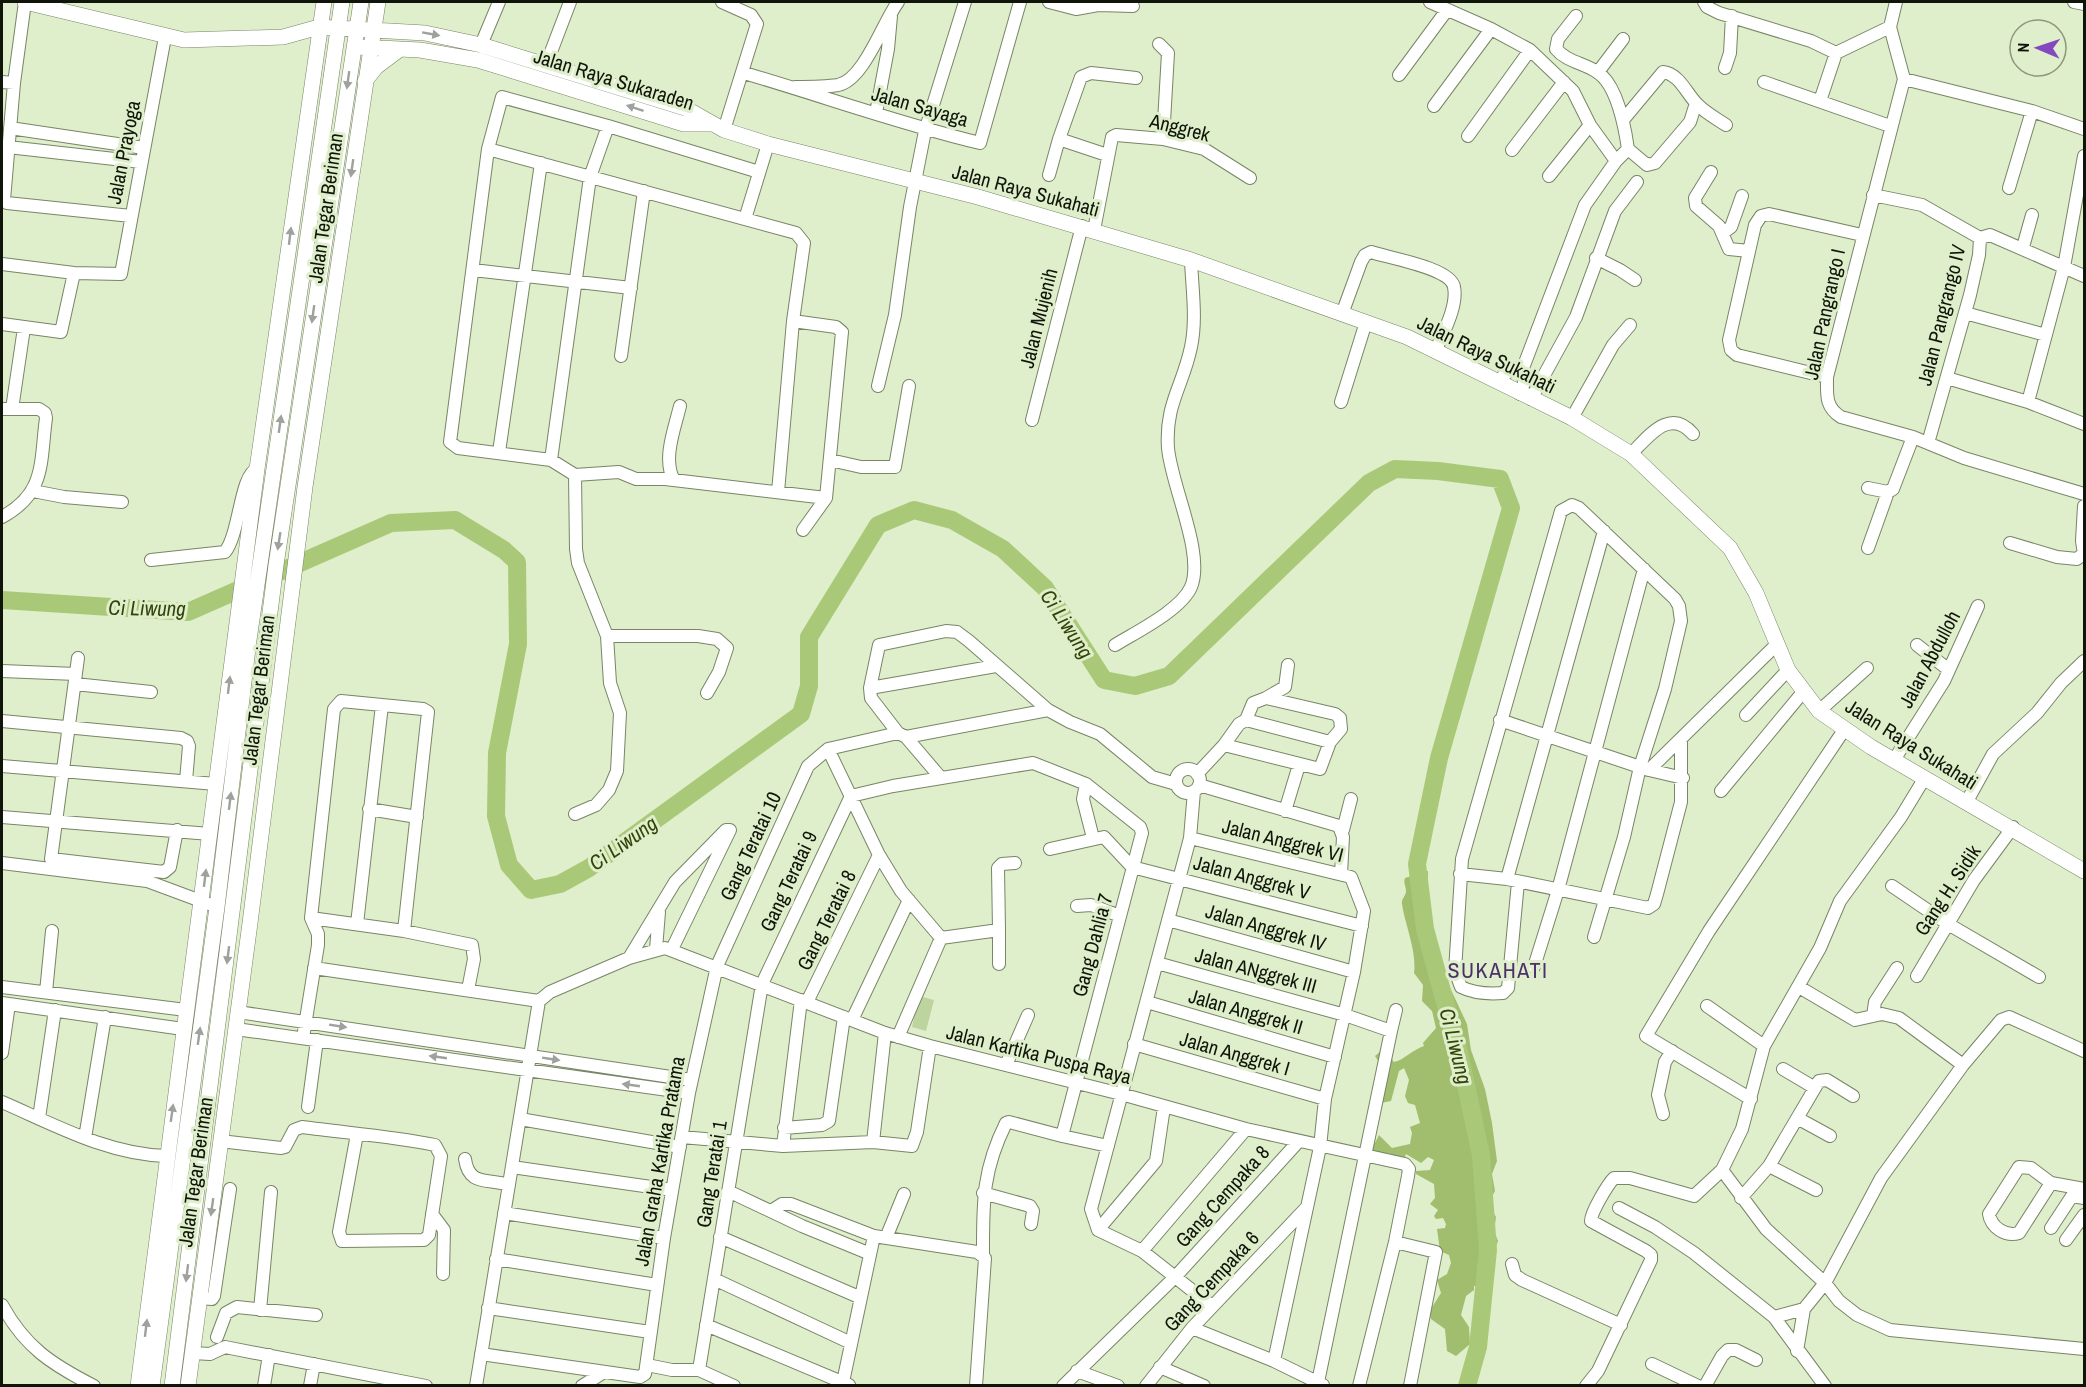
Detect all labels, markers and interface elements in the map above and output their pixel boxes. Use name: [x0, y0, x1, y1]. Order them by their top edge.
north arrow: [2008, 18, 2068, 78]
one-way arrow: [422, 30, 441, 39]
street label: Jalan Raya Sukaraden: [531, 42, 697, 116]
text: N: [2012, 42, 2034, 53]
one-way arrow: [343, 71, 352, 90]
street label: Jalan Sayaga: [869, 79, 971, 133]
street label: Jalan Prayoga: [100, 98, 146, 206]
one-way arrow: [626, 103, 644, 112]
street label: Anggrek: [1146, 106, 1214, 148]
street label: Jalan Tegar Beriman: [301, 131, 349, 285]
street label: Jalan Raya Sukahati: [949, 157, 1103, 223]
one-way arrow: [348, 158, 357, 177]
one-way arrow: [285, 226, 295, 245]
street label: Jalan Pangrango IV: [1910, 242, 1972, 388]
street label: Jalan Pangrango I: [1797, 246, 1851, 382]
street label: Jalan Mujenih: [1013, 265, 1063, 371]
one-way arrow: [308, 305, 317, 324]
street label: Jalan Raya Sukahati: [1413, 309, 1561, 399]
one-way arrow: [275, 415, 284, 434]
one-way arrow: [275, 532, 284, 551]
water label: Ci Liwung: [1034, 584, 1101, 665]
water label: Ci Liwung: [108, 593, 186, 623]
street label: Jalan Abdulloh: [1892, 606, 1966, 712]
street label: Jalan Tegar Beriman: [235, 613, 281, 767]
one-way arrow: [224, 675, 233, 694]
street label: Jalan Raya Sukahati: [1841, 692, 1983, 796]
street label: Gang Teratai 10: [713, 787, 787, 905]
one-way arrow: [225, 792, 235, 811]
water label: Ci Liwung: [583, 809, 663, 877]
street label: Jalan Anggrek VI: [1220, 812, 1346, 868]
street label: Gang Teratai 9: [753, 826, 823, 936]
street label: Gang H. Sidik: [1908, 839, 1987, 941]
street label: Jalan Anggrek V: [1191, 849, 1313, 906]
street label: Gang Teratai 8: [790, 865, 862, 975]
one-way arrow: [200, 869, 209, 888]
street label: Gang Dahlia 7: [1065, 890, 1119, 1000]
street label: Jalan Anggrek IV: [1203, 897, 1329, 957]
street label: Jalan ANggrek III: [1192, 941, 1320, 999]
one-way arrow: [223, 945, 232, 964]
district label: SUKAHATI: [1448, 955, 1548, 985]
street label: Jalan Anggrek II: [1186, 982, 1306, 1040]
water label: Ci Liwung: [1433, 1005, 1480, 1088]
street label: Jalan Kartika Puspa Raya: [944, 1018, 1134, 1090]
one-way arrow: [328, 1022, 347, 1031]
street label: Jalan Anggrek I: [1177, 1024, 1293, 1082]
one-way arrow: [194, 1027, 203, 1046]
one-way arrow: [428, 1053, 447, 1062]
one-way arrow: [542, 1054, 561, 1063]
street label: Jalan Graha Kartika Pratama: [627, 1054, 691, 1268]
one-way arrow: [621, 1080, 640, 1089]
street label: Jalan Tegar Beriman: [171, 1095, 219, 1249]
one-way arrow: [167, 1104, 176, 1123]
street label: Gang Teratai 1: [689, 1118, 733, 1230]
street label: Gang Cempaka 8: [1169, 1139, 1275, 1253]
one-way arrow: [207, 1197, 216, 1216]
street label: Gang Cempaka 6: [1157, 1225, 1265, 1337]
one-way arrow: [182, 1264, 192, 1283]
one-way arrow: [141, 1318, 151, 1337]

